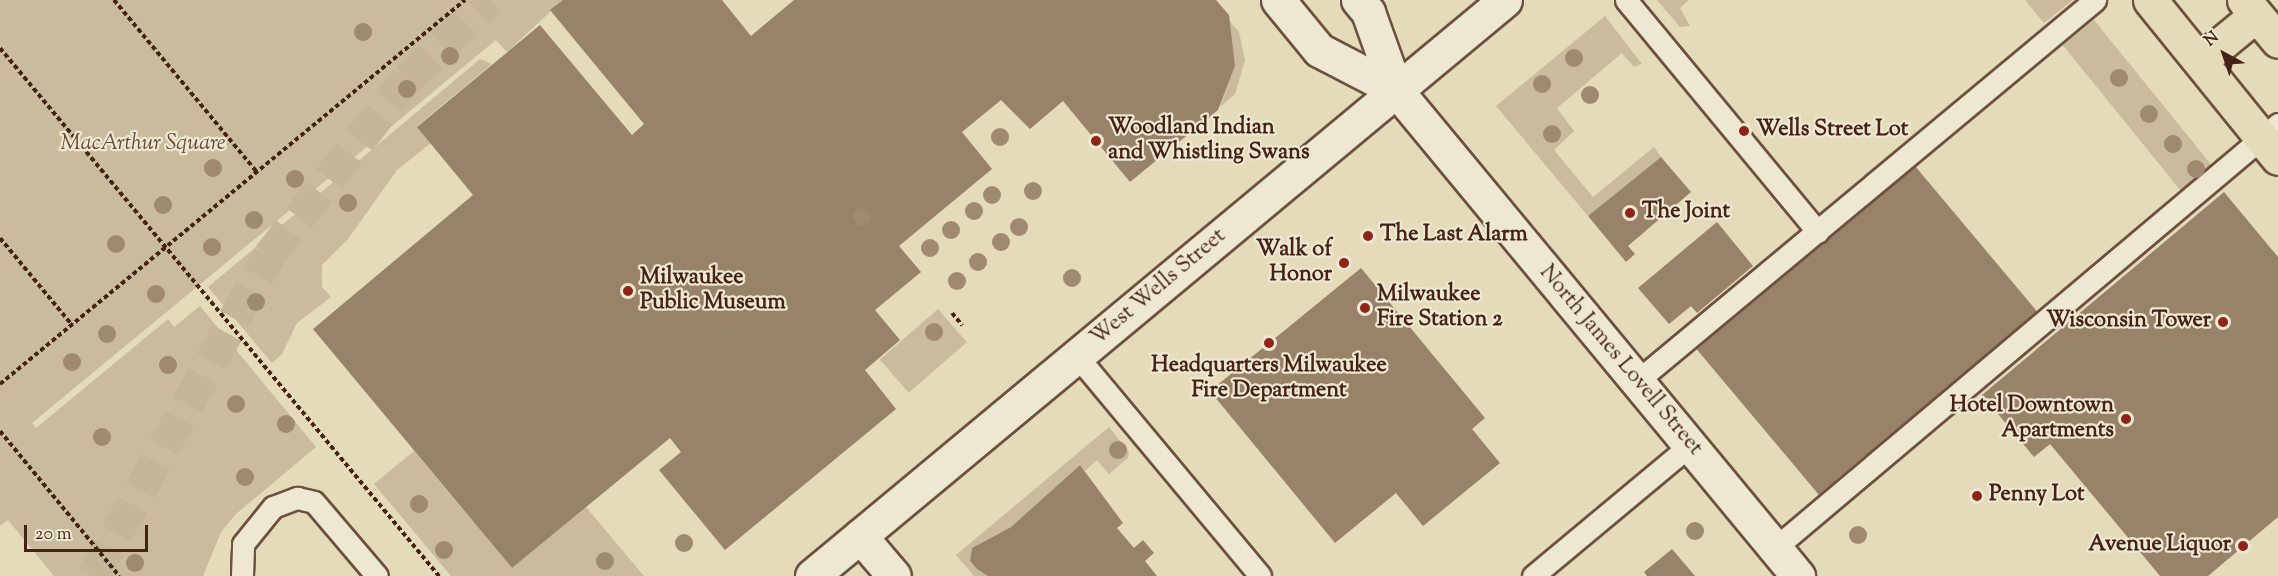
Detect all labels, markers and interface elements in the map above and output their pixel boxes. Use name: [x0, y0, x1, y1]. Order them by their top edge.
north arrow: [2194, 24, 2254, 84]
text: N: [2200, 27, 2224, 53]
place label: Woodland Indian and Whistling Swans: [1108, 115, 1310, 166]
place label: Wells Street Lot: [1756, 118, 1908, 144]
marker: Wells Street Lot: [1737, 124, 1751, 138]
park label: MacArthur Square: [60, 132, 226, 158]
marker: Woodland Indian and Whistling Swans: [1089, 134, 1103, 148]
place label: The Joint: [1642, 200, 1730, 226]
marker: The Joint: [1623, 206, 1637, 220]
place label: The Last Alarm: [1380, 223, 1528, 249]
street label: West Wells Street: [1086, 224, 1232, 352]
marker: The Last Alarm: [1361, 229, 1375, 243]
place label: Walk of Honor: [1256, 237, 1332, 288]
marker: Walk of Honor: [1337, 256, 1351, 270]
street label: North James Lovell Street: [1533, 261, 1707, 461]
place label: Milwaukee Public Museum: [640, 265, 786, 316]
place label: Milwaukee Fire Station 2: [1377, 282, 1502, 334]
marker: Milwaukee Public Museum: [621, 284, 635, 298]
marker: Milwaukee Fire Station 2: [1358, 301, 1372, 315]
place label: Wisconsin Tower: [2046, 309, 2211, 335]
marker: Wisconsin Tower: [2216, 315, 2230, 329]
marker: Headquarters Milwaukee Fire Department: [1262, 336, 1276, 350]
place label: Headquarters Milwaukee Fire Department: [1151, 353, 1387, 404]
place label: Hotel Downtown Apartments: [1950, 393, 2114, 445]
marker: Hotel Downtown Apartments: [2119, 412, 2133, 426]
place label: Penny Lot: [1989, 483, 2084, 509]
marker: Penny Lot: [1970, 489, 1984, 503]
scale bar: [27, 513, 152, 551]
text: 20 m: [35, 522, 72, 548]
place label: Avenue Liquor: [2088, 533, 2231, 559]
marker: Avenue Liquor: [2236, 539, 2250, 553]

